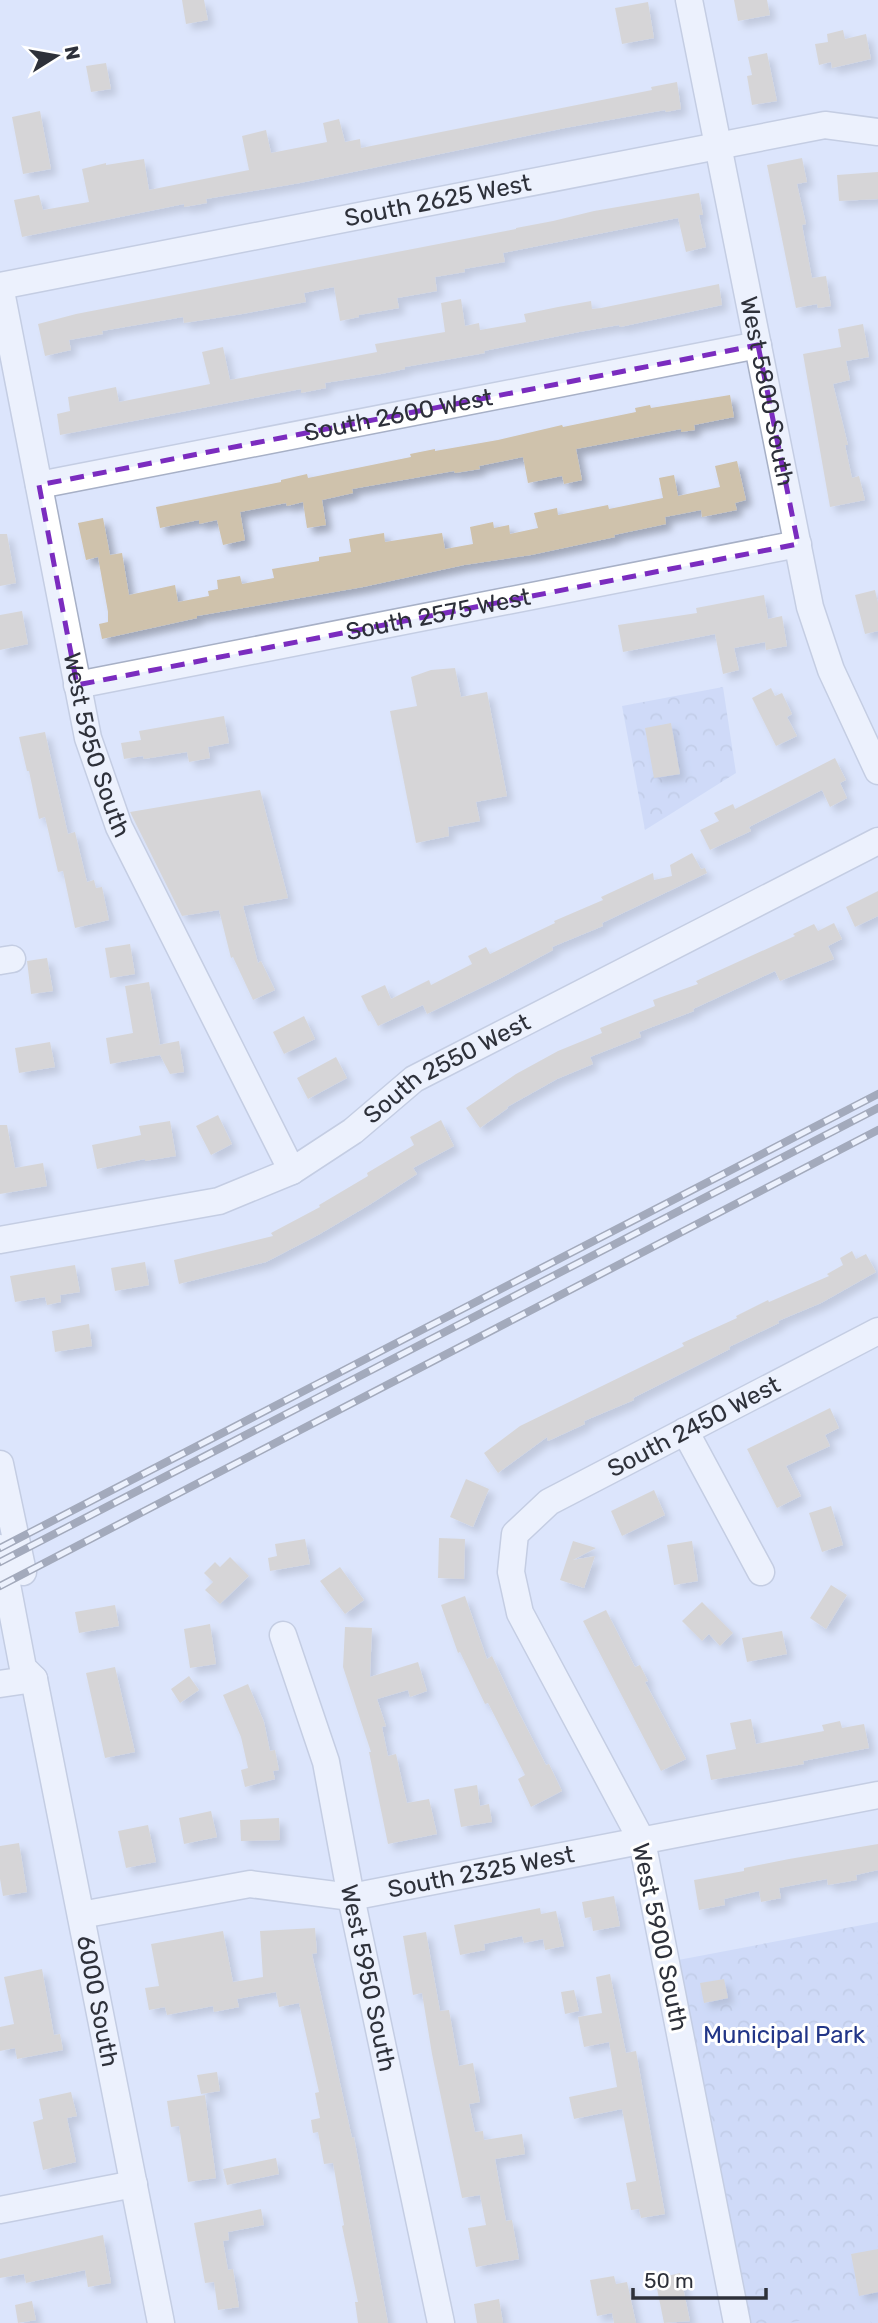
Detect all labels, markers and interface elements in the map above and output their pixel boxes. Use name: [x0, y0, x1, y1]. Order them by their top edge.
north arrow: [21, 21, 91, 91]
text: N: [60, 44, 85, 62]
street label: South 2625 West: [342, 169, 533, 232]
street label: West 5800 South: [734, 294, 800, 489]
street label: South 2600 West: [302, 383, 495, 447]
street label: South 2575 West: [344, 583, 533, 646]
street label: West 5950 South: [58, 650, 136, 842]
street label: South 2550 West: [358, 1008, 535, 1130]
street label: South 2450 West: [603, 1370, 785, 1483]
street label: South 2325 West: [385, 1840, 577, 1904]
street label: West 5900 South: [626, 1840, 694, 2034]
street label: West 5950 South: [335, 1882, 401, 2074]
street label: 6000 South: [71, 1933, 124, 2069]
park label: Municipal Park: [703, 2021, 866, 2049]
scale bar: [633, 2256, 766, 2300]
text: 50 m: [644, 2268, 694, 2293]

